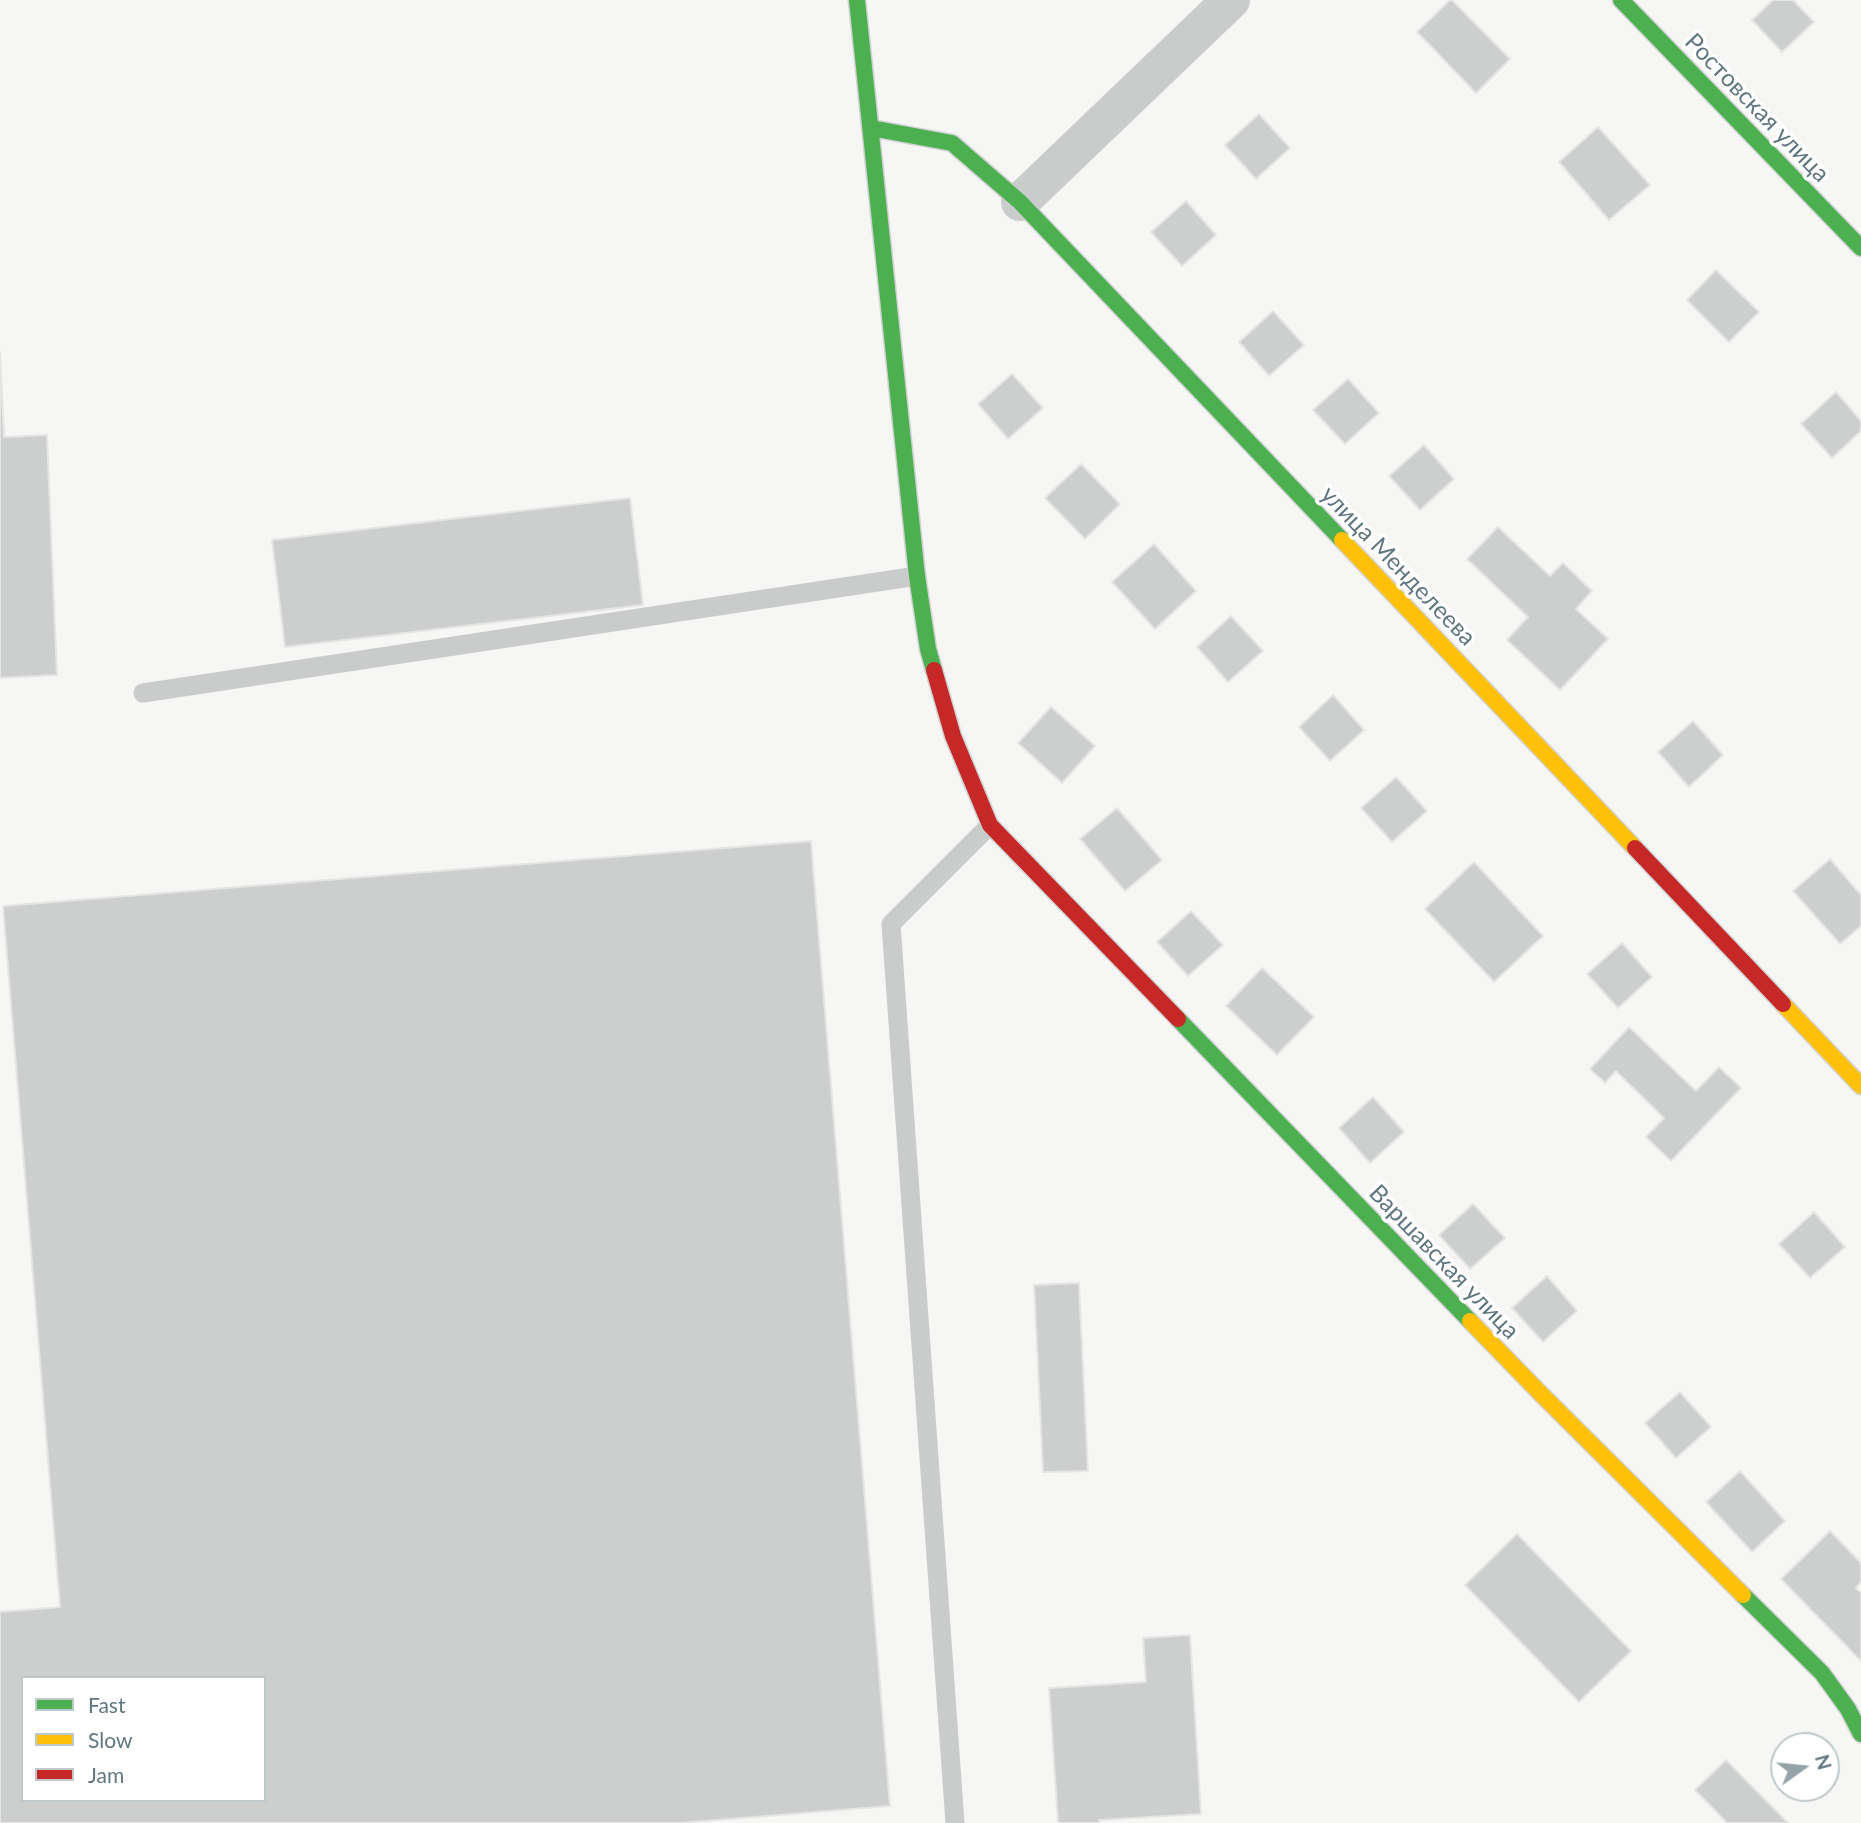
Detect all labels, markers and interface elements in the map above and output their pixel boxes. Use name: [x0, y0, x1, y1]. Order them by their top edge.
street label: Ростовская улица: [1679, 28, 1835, 188]
street label: улица Менделеева: [1315, 480, 1481, 652]
street label: Варшавская улица: [1363, 1179, 1525, 1345]
legend: [21, 1676, 266, 1802]
text: Fast: [88, 1692, 125, 1717]
text: Slow: [88, 1727, 132, 1752]
north arrow: [1770, 1732, 1840, 1802]
text: N: [1811, 1752, 1837, 1772]
text: Jam: [88, 1762, 124, 1787]

